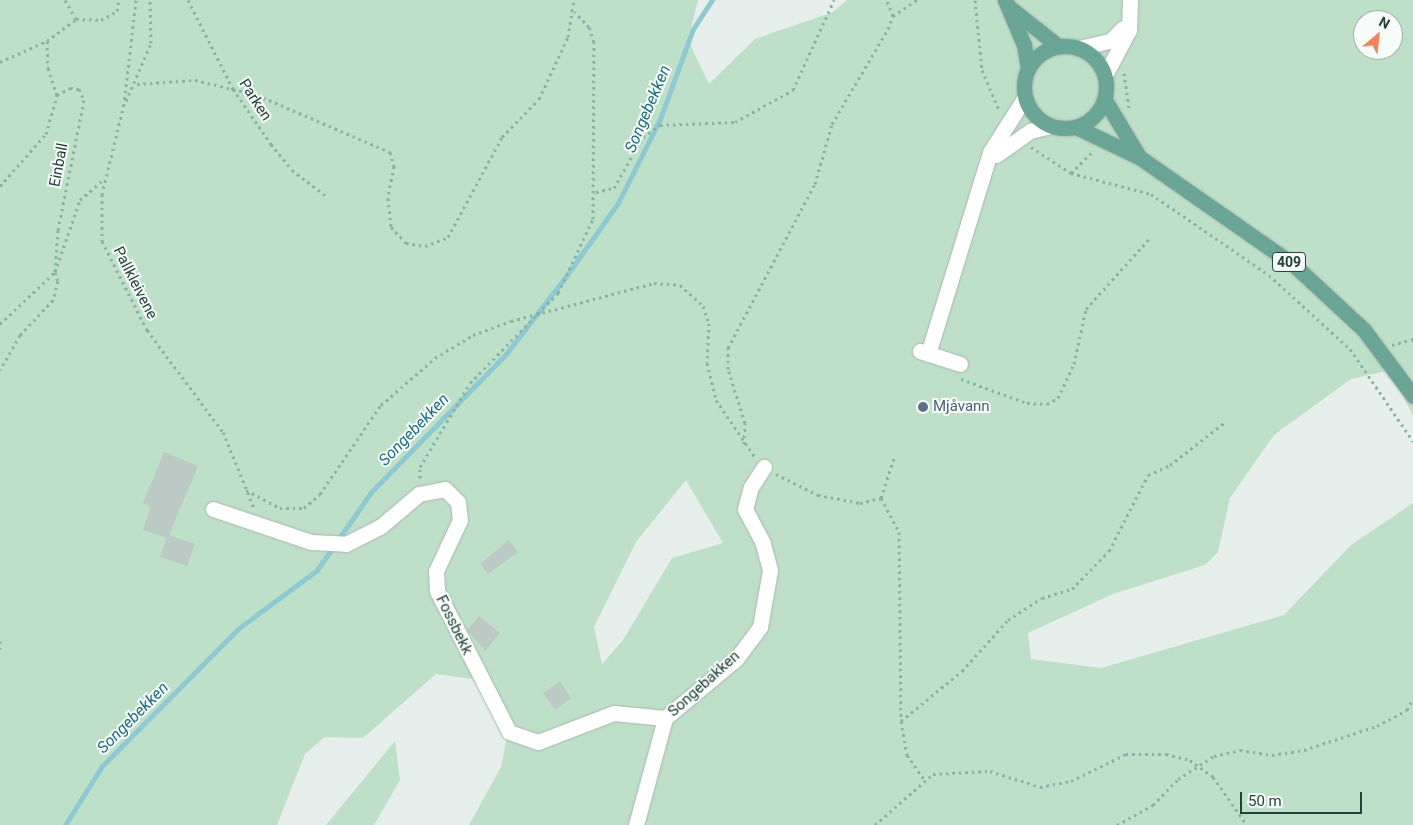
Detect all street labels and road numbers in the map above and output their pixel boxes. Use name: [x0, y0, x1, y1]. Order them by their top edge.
street label: Parken: [235, 76, 275, 124]
street label: Einball: [46, 142, 72, 188]
street label: Pallkleivene: [109, 244, 161, 322]
road number: 409: [1272, 250, 1306, 274]
street label: Fossbekk: [432, 592, 476, 658]
street label: Songebakken: [665, 647, 743, 721]

